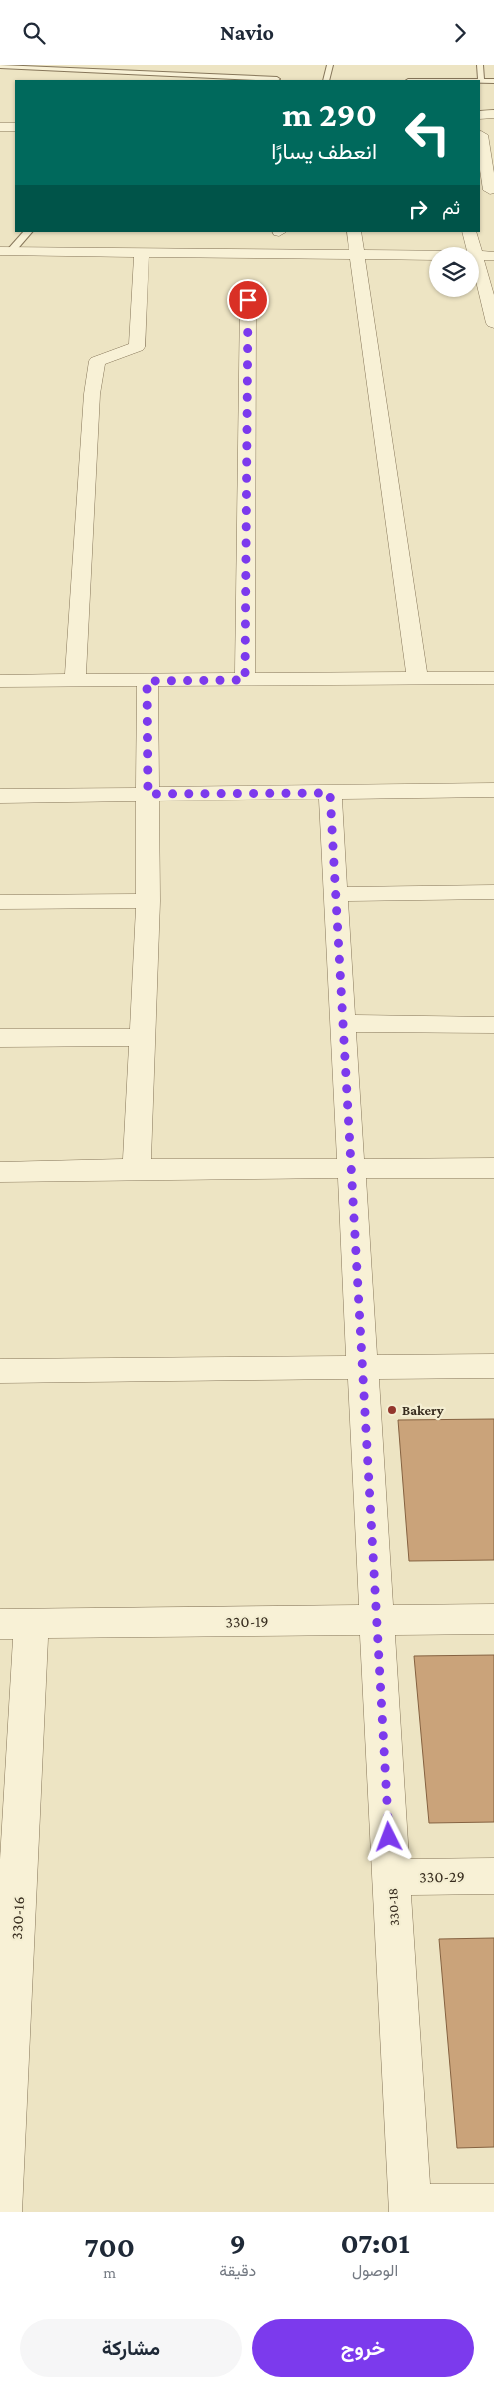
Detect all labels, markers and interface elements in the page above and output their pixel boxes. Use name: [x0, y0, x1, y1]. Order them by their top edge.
icon: search: [20, 19, 48, 47]
icon: forward: [446, 19, 474, 47]
text: Navio: [220, 20, 274, 45]
text: 290 m: [283, 95, 377, 134]
icon: left: [395, 100, 460, 165]
text: انعطف يسارًا: [271, 139, 377, 164]
icon: right: [404, 195, 432, 223]
text: ثم: [442, 197, 460, 218]
map controls: [429, 247, 479, 297]
button: layers: [429, 247, 479, 297]
pin: [227, 279, 269, 321]
icon: arrive: [234, 286, 262, 314]
place label: Bakery: [402, 1402, 444, 1418]
marker: Bakery: [386, 1404, 398, 1416]
street label: 330-19: [225, 1613, 269, 1630]
position arrow: [362, 1810, 414, 1862]
street label: 330-29: [419, 1868, 465, 1885]
street label: 330-18: [384, 1887, 402, 1927]
street label: 330-16: [8, 1896, 27, 1940]
text: 9: [229, 2226, 246, 2259]
text: 07:01: [340, 2226, 410, 2259]
text: 700: [84, 2230, 135, 2263]
text: دقيقة: [219, 2262, 256, 2279]
text: الوصول: [352, 2262, 398, 2279]
text: m: [103, 2264, 116, 2281]
button: مشاركة: [20, 2319, 242, 2377]
button: خروج: [252, 2319, 474, 2377]

